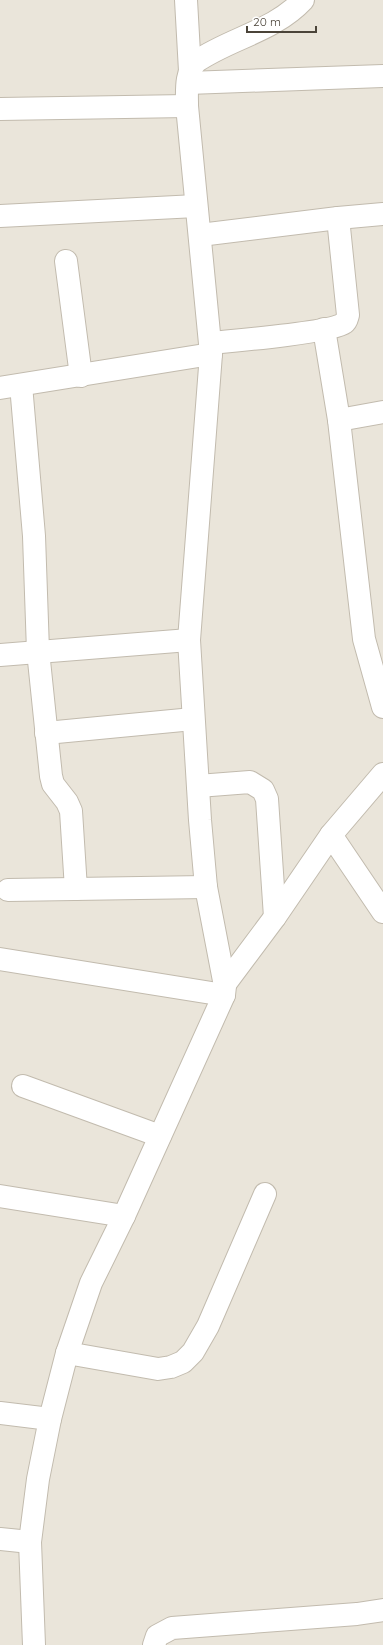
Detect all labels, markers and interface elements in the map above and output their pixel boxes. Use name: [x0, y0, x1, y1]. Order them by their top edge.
scale bar: [247, 8, 316, 34]
text: 20 m: [253, 14, 281, 29]

